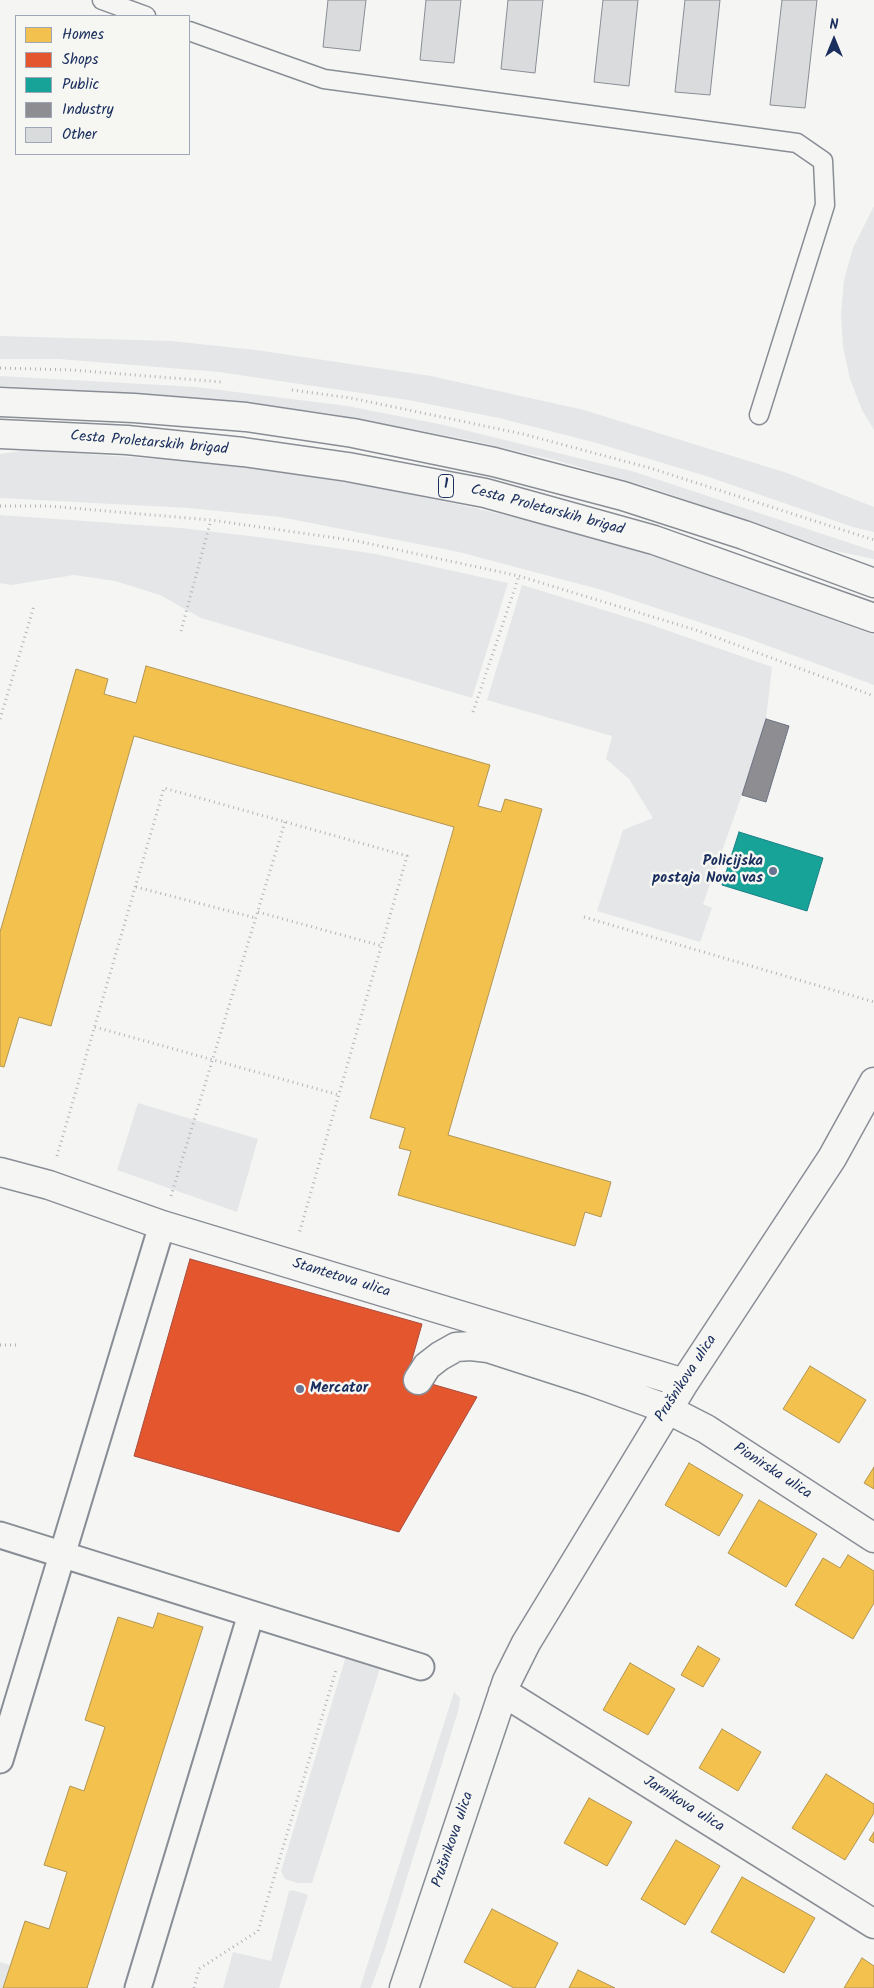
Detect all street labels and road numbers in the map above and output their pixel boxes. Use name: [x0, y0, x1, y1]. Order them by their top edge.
street label: Cesta Proletarskih brigad: [69, 428, 229, 460]
road number: 1: [438, 474, 454, 498]
street label: Cesta Proletarskih brigad: [468, 482, 626, 540]
street label: Stantetova ulica: [290, 1256, 392, 1302]
street label: Prušnikova ulica: [652, 1332, 722, 1426]
street label: Pionirska ulica: [729, 1440, 815, 1504]
street label: Jarnikova ulica: [639, 1773, 727, 1837]
street label: Prušnikova ulica: [429, 1790, 479, 1890]

